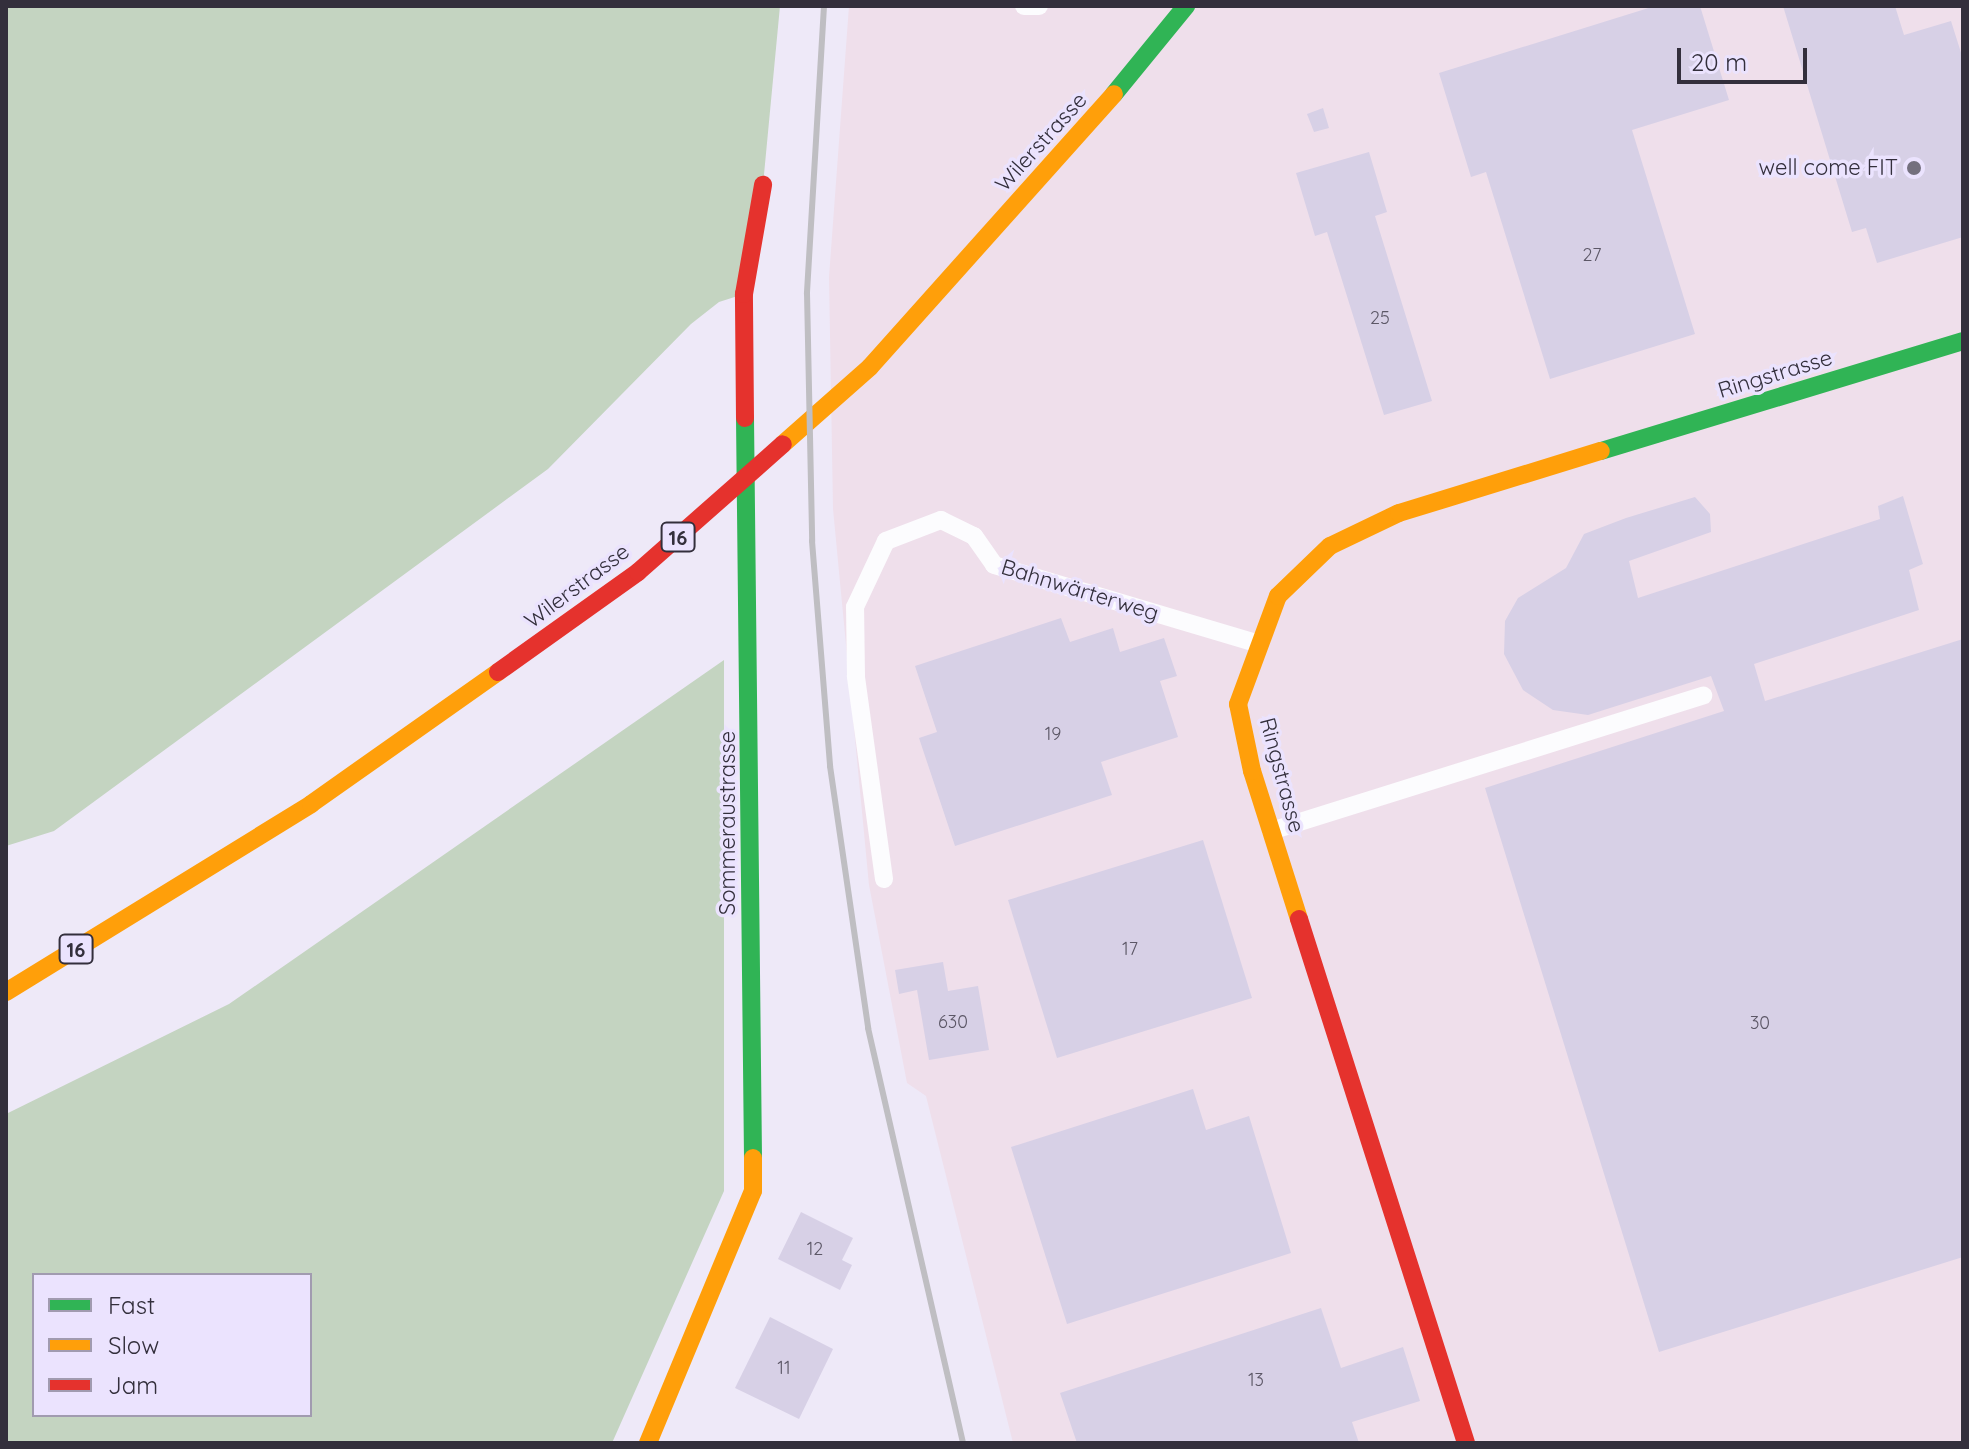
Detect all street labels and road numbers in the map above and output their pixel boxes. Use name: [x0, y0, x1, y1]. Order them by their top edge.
street label: Wilerstrasse: [990, 87, 1092, 197]
street label: Ringstrasse: [1715, 344, 1835, 404]
road number: 16: [660, 521, 696, 553]
street label: Wilerstrasse: [520, 538, 634, 634]
street label: Bahnwärterweg: [998, 554, 1162, 626]
street label: Ringstrasse: [1254, 715, 1310, 835]
street label: Sommeraustrasse: [715, 731, 741, 915]
road number: 16: [58, 933, 94, 965]

